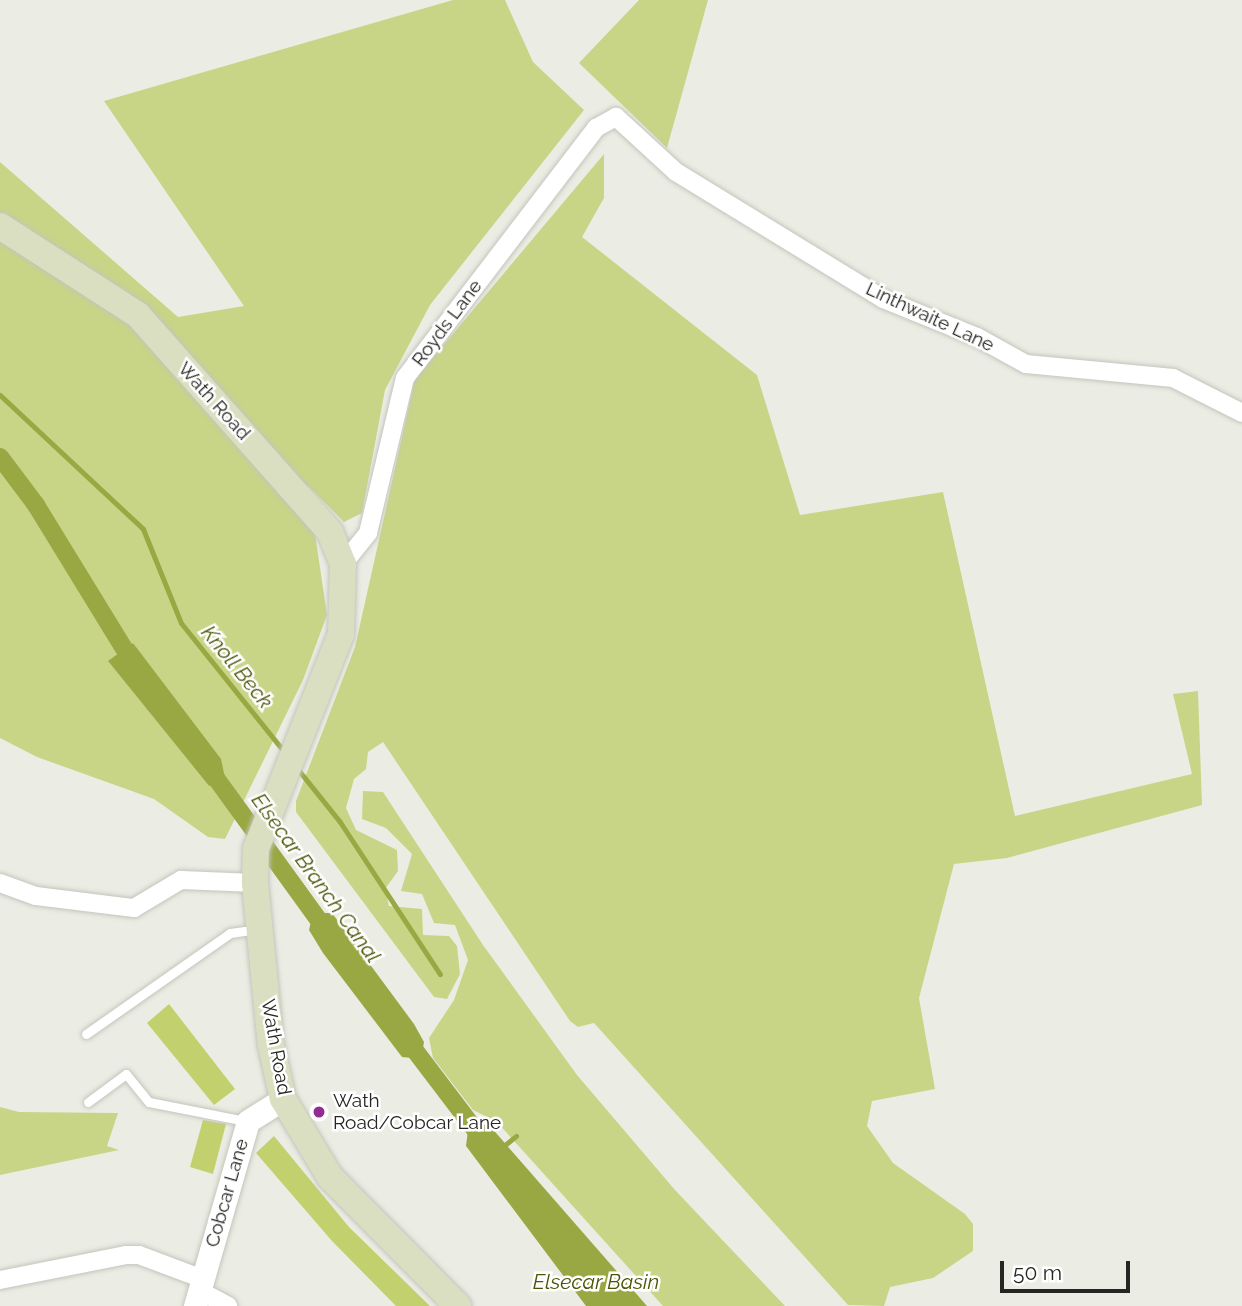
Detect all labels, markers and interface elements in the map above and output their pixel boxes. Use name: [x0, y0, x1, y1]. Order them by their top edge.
street label: Royds Lane: [407, 275, 487, 371]
street label: Linthwaite Lane: [862, 277, 998, 357]
street label: Wath Road: [173, 357, 255, 445]
water label: Knoll Beck: [196, 620, 278, 714]
water label: Elsecar Branch Canal: [246, 788, 386, 968]
street label: Wath Road: [256, 997, 296, 1097]
place label: Wath Road/Cobcar Lane: [333, 1090, 502, 1134]
marker: Wath Road/Cobcar Lane: [311, 1104, 327, 1120]
street label: Cobcar Lane: [201, 1136, 253, 1250]
scale bar: [1004, 1246, 1134, 1290]
text: 50 m: [1013, 1260, 1062, 1285]
water label: Elsecar Basin: [533, 1269, 659, 1295]

